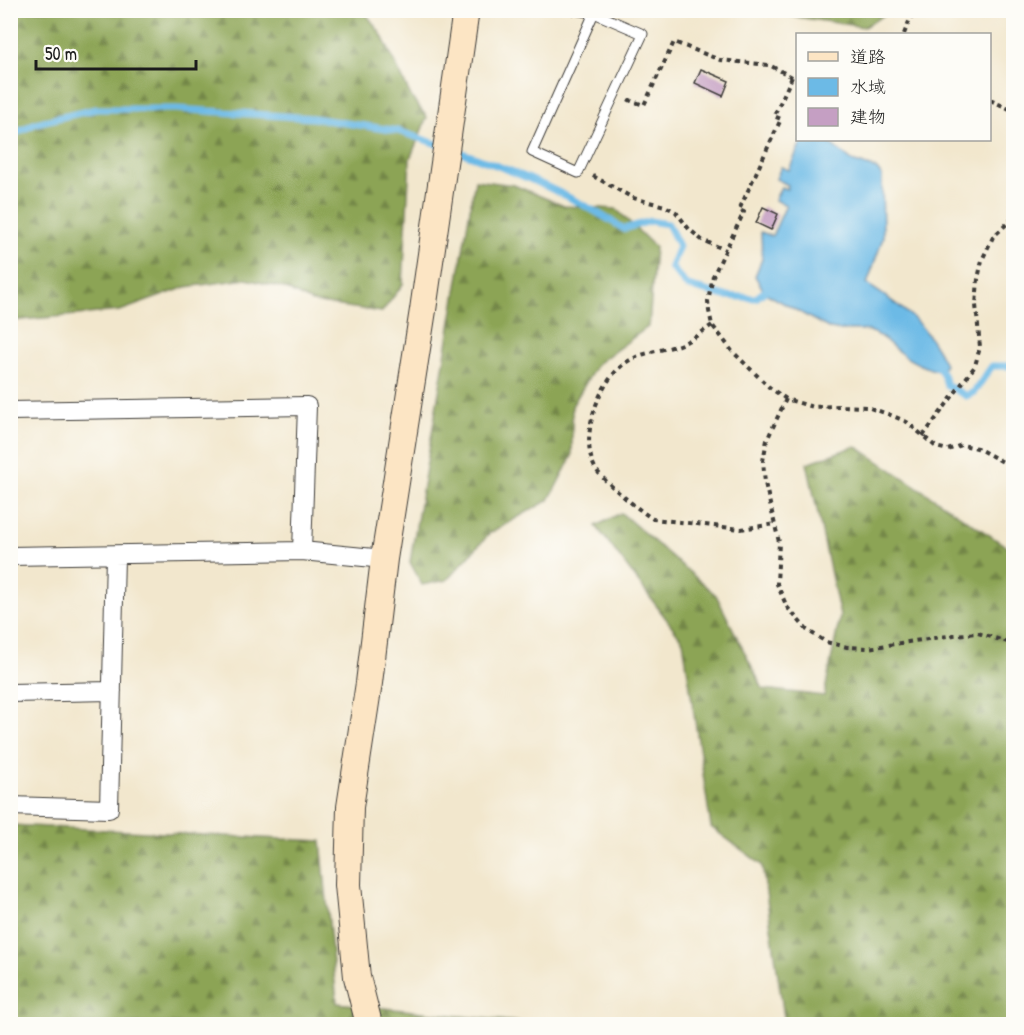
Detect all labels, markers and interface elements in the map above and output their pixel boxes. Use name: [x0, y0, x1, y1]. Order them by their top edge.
scale bar: [36, 33, 196, 71]
legend: [796, 33, 991, 141]
text: 50 m: [45, 41, 77, 66]
text: 道路: [850, 44, 886, 69]
text: 水域: [850, 74, 886, 99]
text: 建物: [850, 104, 886, 129]

